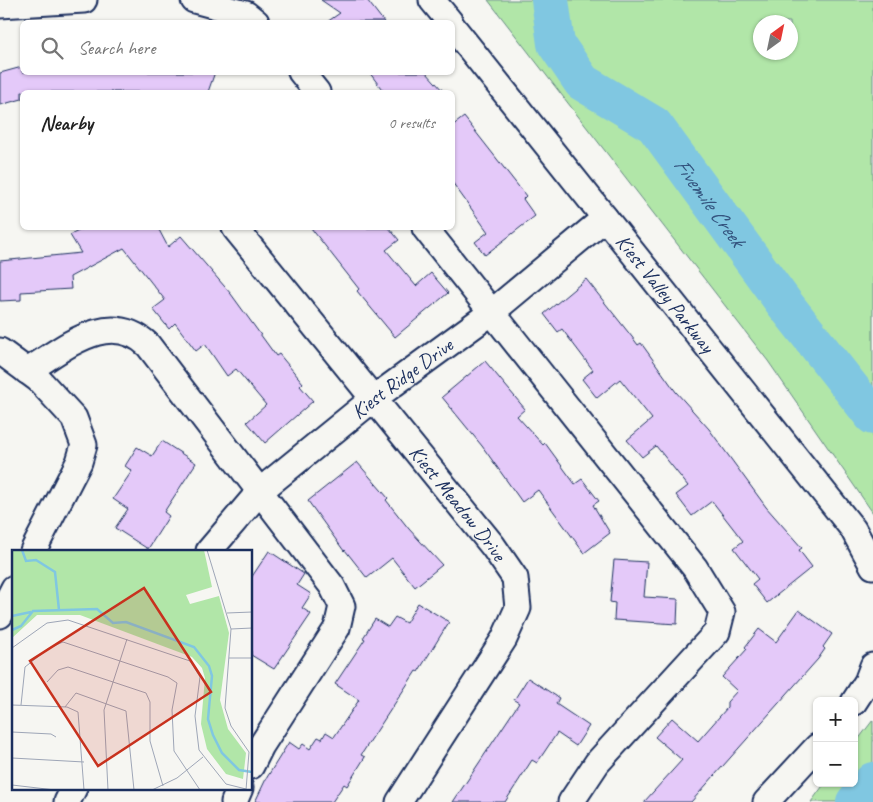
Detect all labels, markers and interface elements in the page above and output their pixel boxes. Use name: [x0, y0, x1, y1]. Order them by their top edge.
north arrow: [753, 15, 798, 60]
search box: [20, 20, 455, 75]
icon: search: [38, 34, 66, 62]
text: Search here: [78, 36, 155, 60]
text: Nearby: [40, 110, 93, 136]
text: 0 results: [388, 113, 435, 133]
water label: Fivemile Creek: [667, 152, 753, 255]
street label: Kiest Valley Parkway: [610, 229, 721, 359]
street label: Kiest Ridge Drive: [346, 331, 459, 425]
street label: Kiest Meadow Drive: [404, 440, 513, 567]
inset map: [12, 550, 252, 790]
map controls: [813, 697, 858, 787]
button: +: [813, 697, 858, 742]
button: −: [813, 742, 858, 787]

